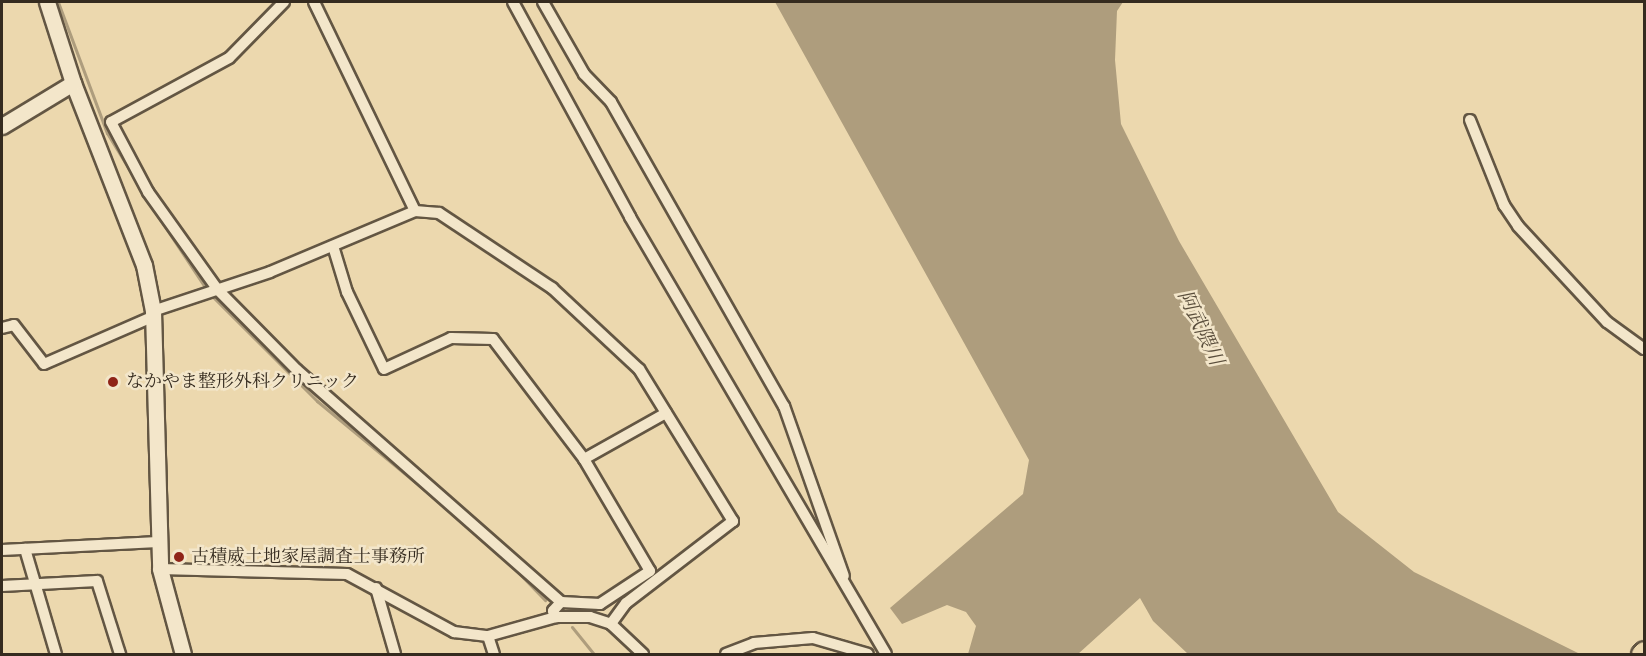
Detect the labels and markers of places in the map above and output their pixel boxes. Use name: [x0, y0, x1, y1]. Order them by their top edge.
place label: なかやま整形外科クリニック: [126, 371, 360, 393]
marker: なかやま整形外科クリニック: [104, 373, 122, 391]
place label: 古積威土地家屋調査士事務所: [191, 546, 425, 568]
marker: 古積威土地家屋調査士事務所: [172, 550, 186, 564]

